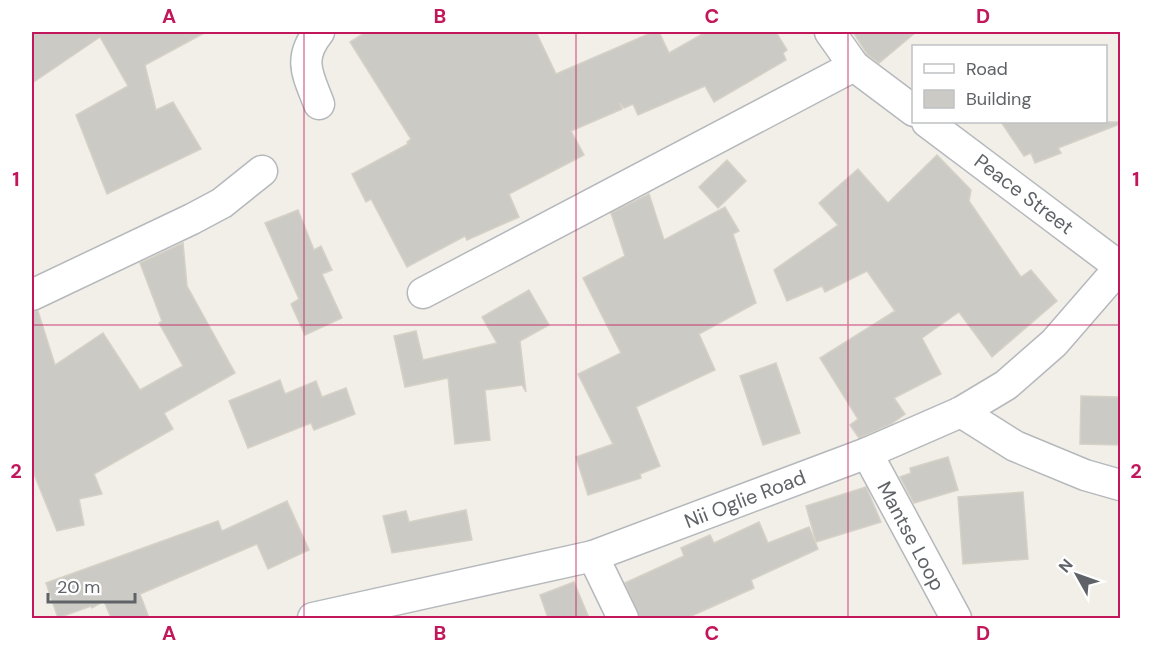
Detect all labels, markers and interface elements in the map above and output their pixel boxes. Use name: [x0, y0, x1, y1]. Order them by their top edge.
text: A: [162, 3, 176, 29]
text: B: [434, 3, 446, 29]
text: C: [705, 3, 719, 29]
text: D: [976, 3, 990, 29]
legend: [912, 45, 1107, 123]
text: Road: [966, 57, 1008, 81]
text: Building: [966, 87, 1031, 111]
street label: Peace Street: [969, 148, 1079, 240]
text: 1: [12, 166, 20, 192]
text: 1: [1132, 166, 1140, 192]
text: 2: [10, 458, 22, 484]
text: 2: [1130, 458, 1142, 484]
street label: Nii Oglie Road: [681, 464, 809, 534]
street label: Mantse Loop: [871, 477, 951, 595]
north arrow: [1047, 545, 1107, 605]
text: N: [1054, 554, 1078, 577]
scale bar: [48, 566, 135, 604]
text: 20 m: [57, 575, 100, 599]
text: A: [162, 620, 176, 646]
text: B: [434, 620, 446, 646]
text: C: [705, 620, 719, 646]
text: D: [976, 620, 990, 646]

